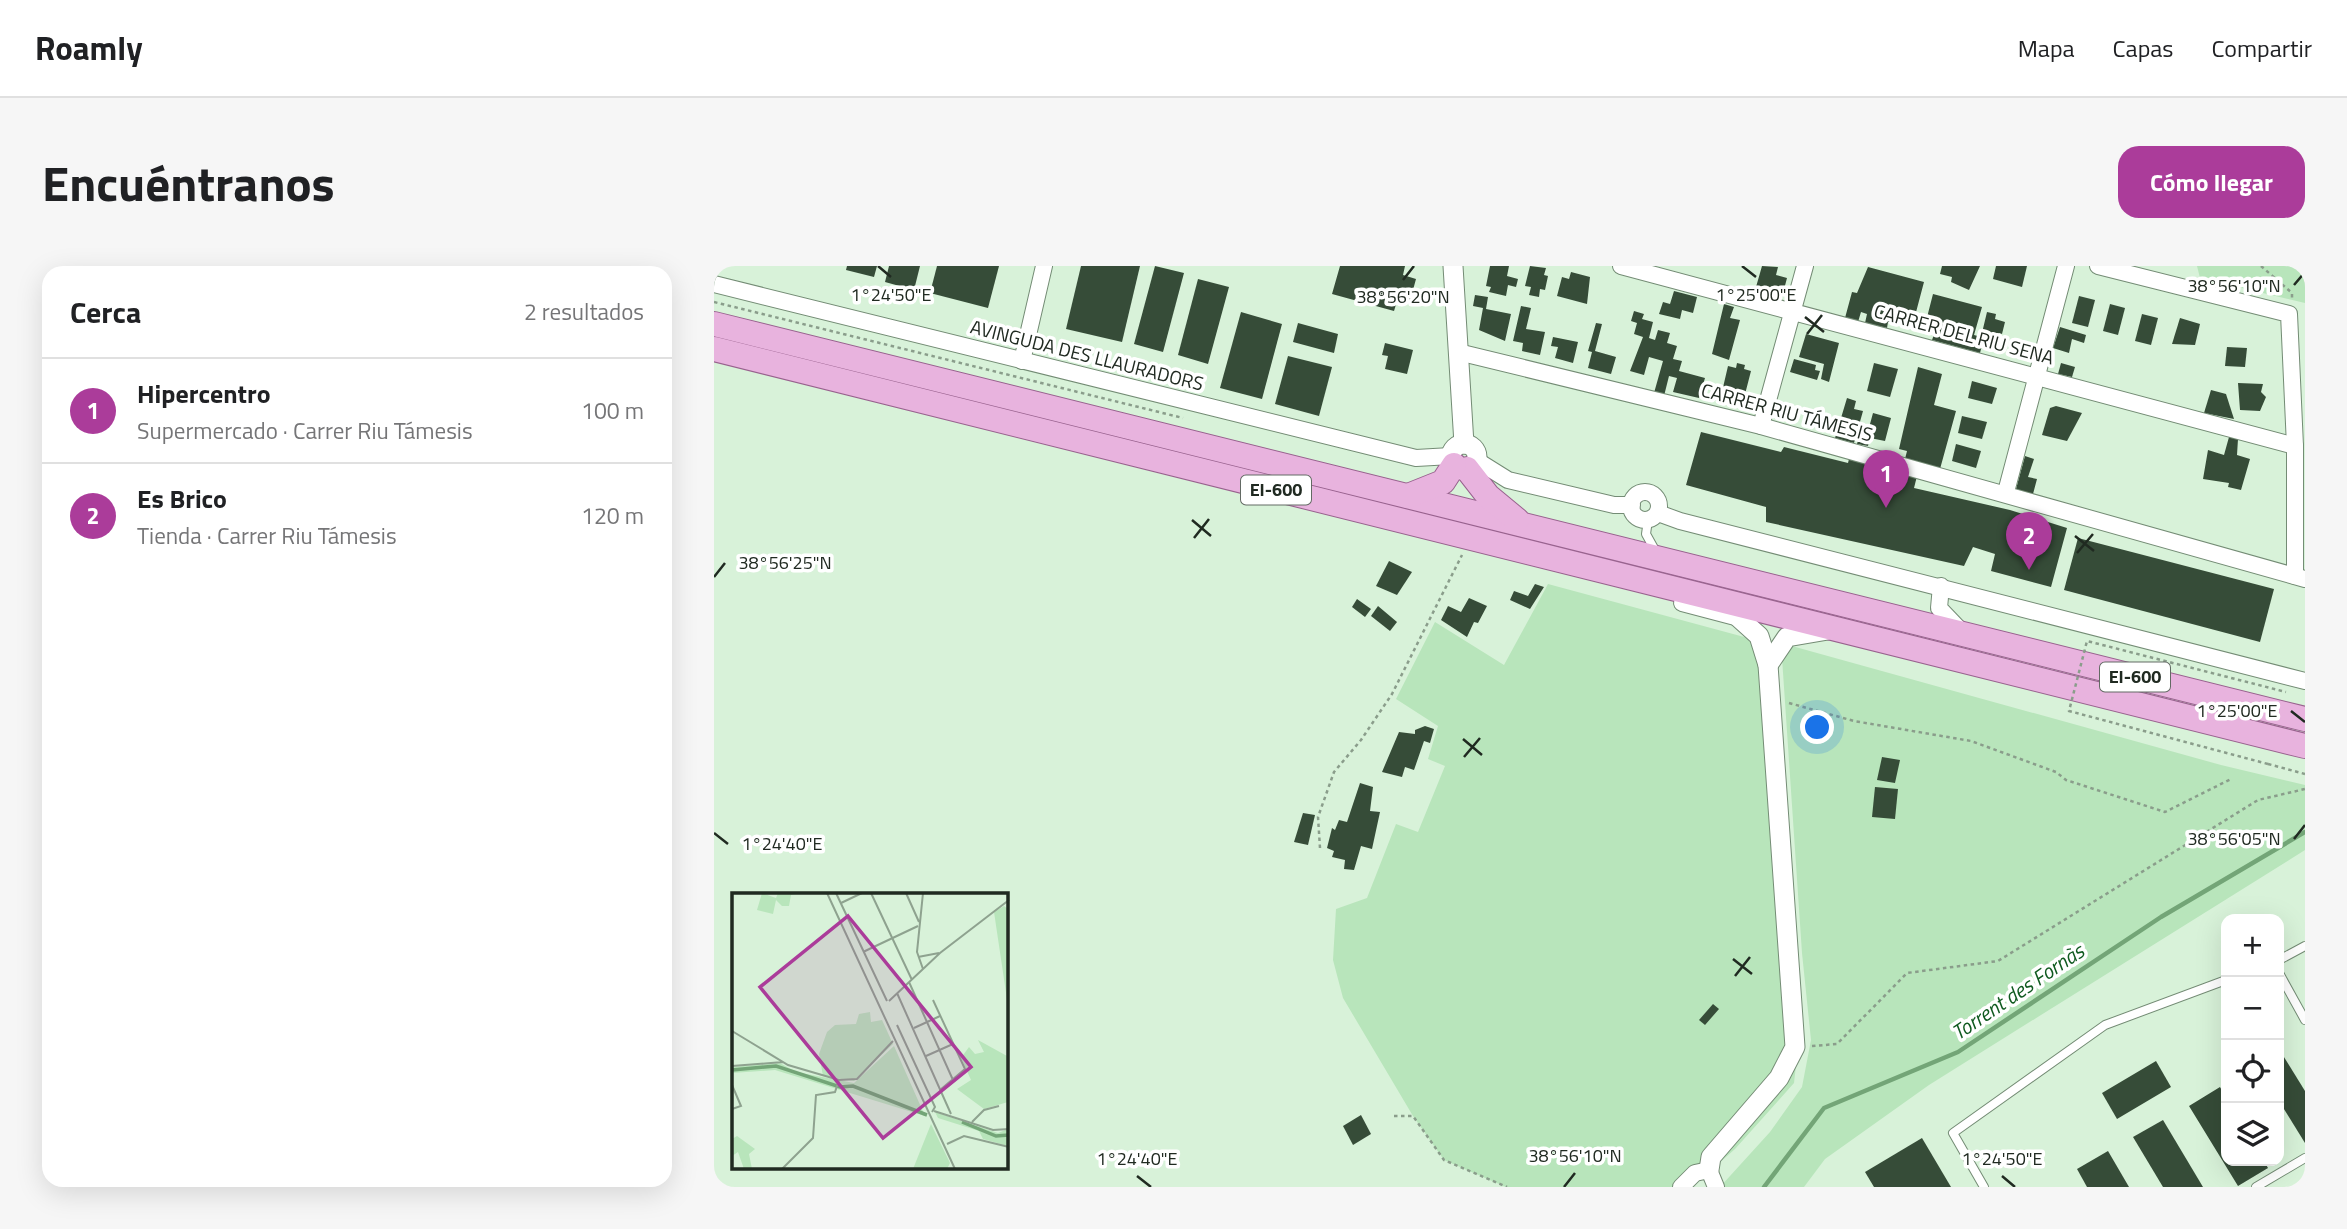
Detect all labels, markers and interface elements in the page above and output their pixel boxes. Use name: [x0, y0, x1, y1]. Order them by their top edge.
text: Roamly: [35, 23, 143, 73]
text: Mapa: [2018, 30, 2075, 66]
text: Capas: [2113, 30, 2173, 66]
text: Compartir: [2211, 30, 2312, 66]
text: Encuéntranos: [42, 145, 335, 220]
button: Cómo llegar: [2118, 146, 2305, 218]
text: 38°56'10"N: [2187, 272, 2281, 299]
text: 1°24'50"E: [851, 281, 931, 308]
text: 1°25'00"E: [1716, 281, 1796, 308]
text: 38°56'20"N: [1356, 283, 1450, 310]
text: Cerca: [70, 289, 141, 335]
text: 2 resultados: [524, 294, 644, 329]
street label: CARRER DEL RIU SENA: [1871, 296, 2057, 372]
street label: AVINGUDA DES LLAURADORS: [968, 311, 1207, 398]
text: Hipercentro: [137, 374, 270, 413]
street label: CARRER RIU TÁMESIS: [1698, 375, 1876, 448]
text: 1: [87, 393, 99, 428]
text: 100 m: [581, 393, 644, 428]
text: Supermercado · Carrer Riu Támesis: [137, 413, 473, 448]
pin: 1: [1863, 450, 1909, 508]
road number: EI-600: [1241, 476, 1311, 504]
text: Es Brico: [137, 479, 227, 518]
text: 2: [87, 498, 99, 533]
text: 120 m: [581, 498, 644, 533]
pin: 2: [2006, 512, 2052, 570]
text: Tienda · Carrer Riu Támesis: [137, 518, 397, 553]
text: 38°56'25"N: [738, 549, 832, 576]
road number: EI-600: [2100, 662, 2170, 692]
text: 1°25'00"E: [2197, 697, 2277, 724]
your location: [1800, 710, 1834, 744]
text: 38°56'05"N: [2187, 825, 2281, 852]
text: 1°24'40"E: [742, 830, 822, 857]
inset map: [732, 893, 1008, 1170]
map controls: [2221, 914, 2284, 1166]
button: +: [2221, 914, 2284, 977]
water label: Torrent des Fornàs: [1945, 934, 2092, 1047]
button: −: [2221, 977, 2284, 1040]
button: locate: [2221, 1040, 2284, 1103]
button: layers: [2221, 1103, 2284, 1166]
text: 38°56'10"N: [1528, 1142, 1622, 1169]
text: 1°24'40"E: [1097, 1145, 1177, 1172]
text: 1°24'50"E: [1962, 1145, 2042, 1172]

